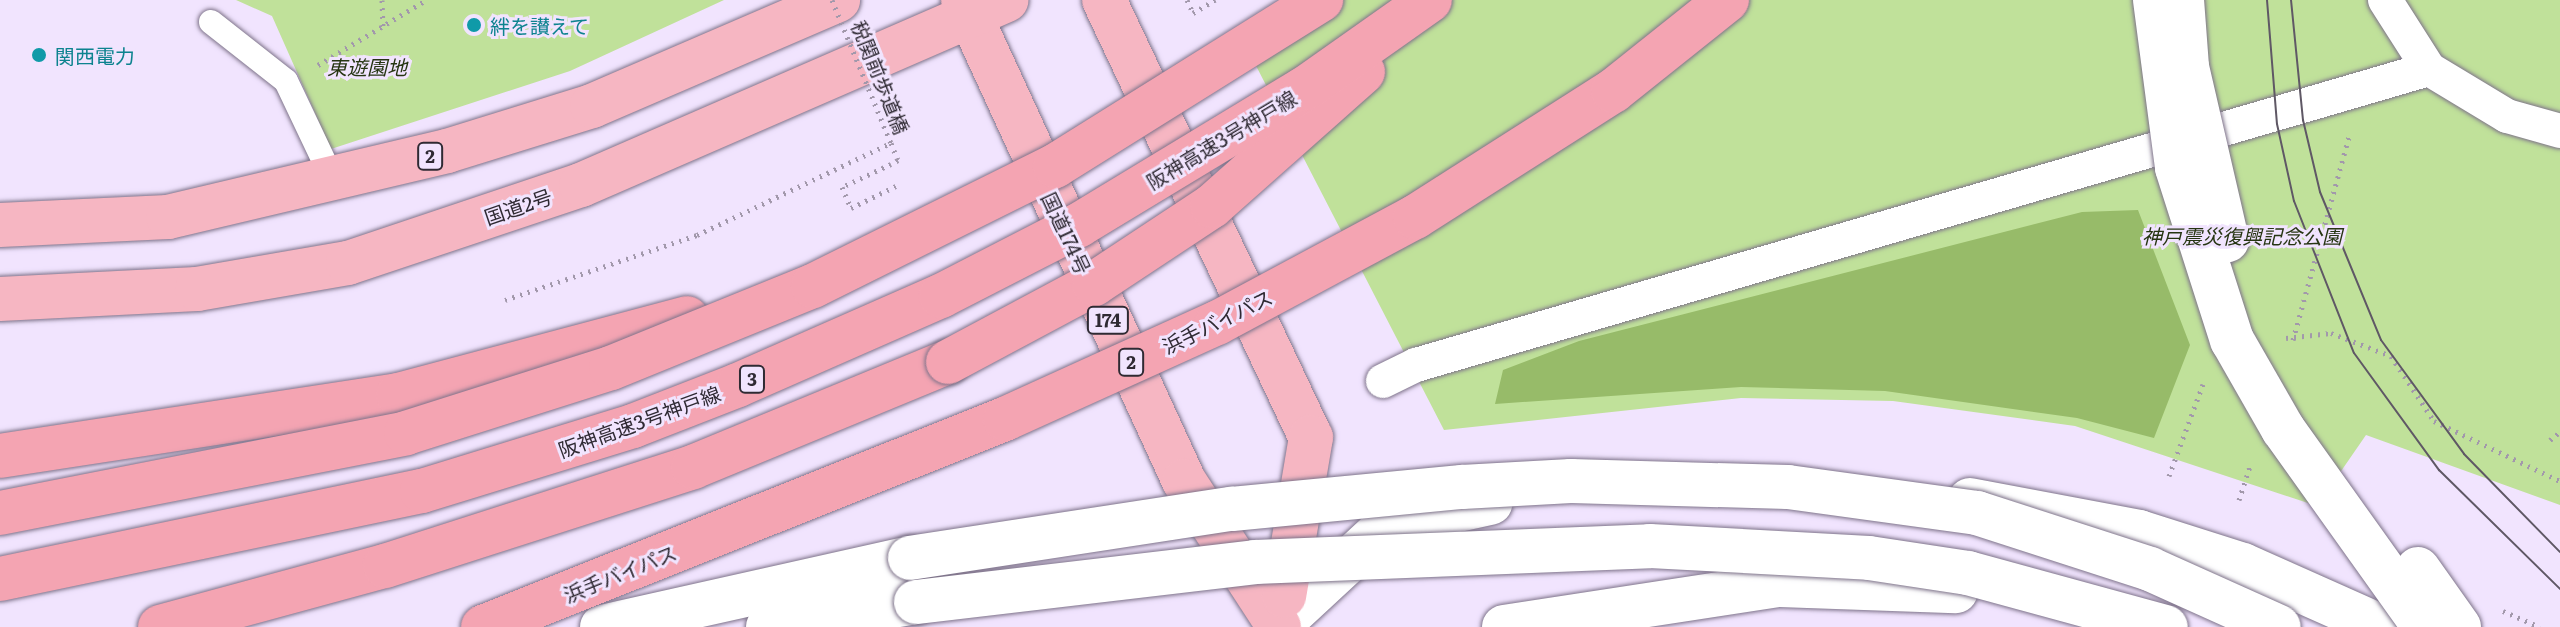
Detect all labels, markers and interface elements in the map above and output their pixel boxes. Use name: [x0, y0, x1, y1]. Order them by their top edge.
place label: 絆を讃えて: [490, 13, 590, 37]
marker: 絆を讃えて: [465, 16, 483, 34]
street label: 税関前歩道橋: [847, 17, 915, 137]
place label: 関西電力: [55, 43, 135, 67]
marker: 関西電力: [30, 46, 48, 64]
park label: 東遊園地: [327, 54, 407, 78]
street label: 阪神高速3号神戸線: [1142, 85, 1300, 193]
road number: 2: [416, 142, 444, 170]
street label: 国道2号: [481, 183, 555, 229]
street label: 国道174号: [1038, 188, 1096, 278]
park label: 神戸震災復興記念公園: [2142, 223, 2342, 247]
street label: 浜手バイパス: [1158, 284, 1276, 358]
road number: 174: [1086, 306, 1130, 334]
road number: 2: [1117, 348, 1145, 376]
road number: 3: [738, 365, 766, 393]
street label: 阪神高速3号神戸線: [555, 381, 723, 461]
street label: 浜手バイパス: [560, 539, 680, 607]

